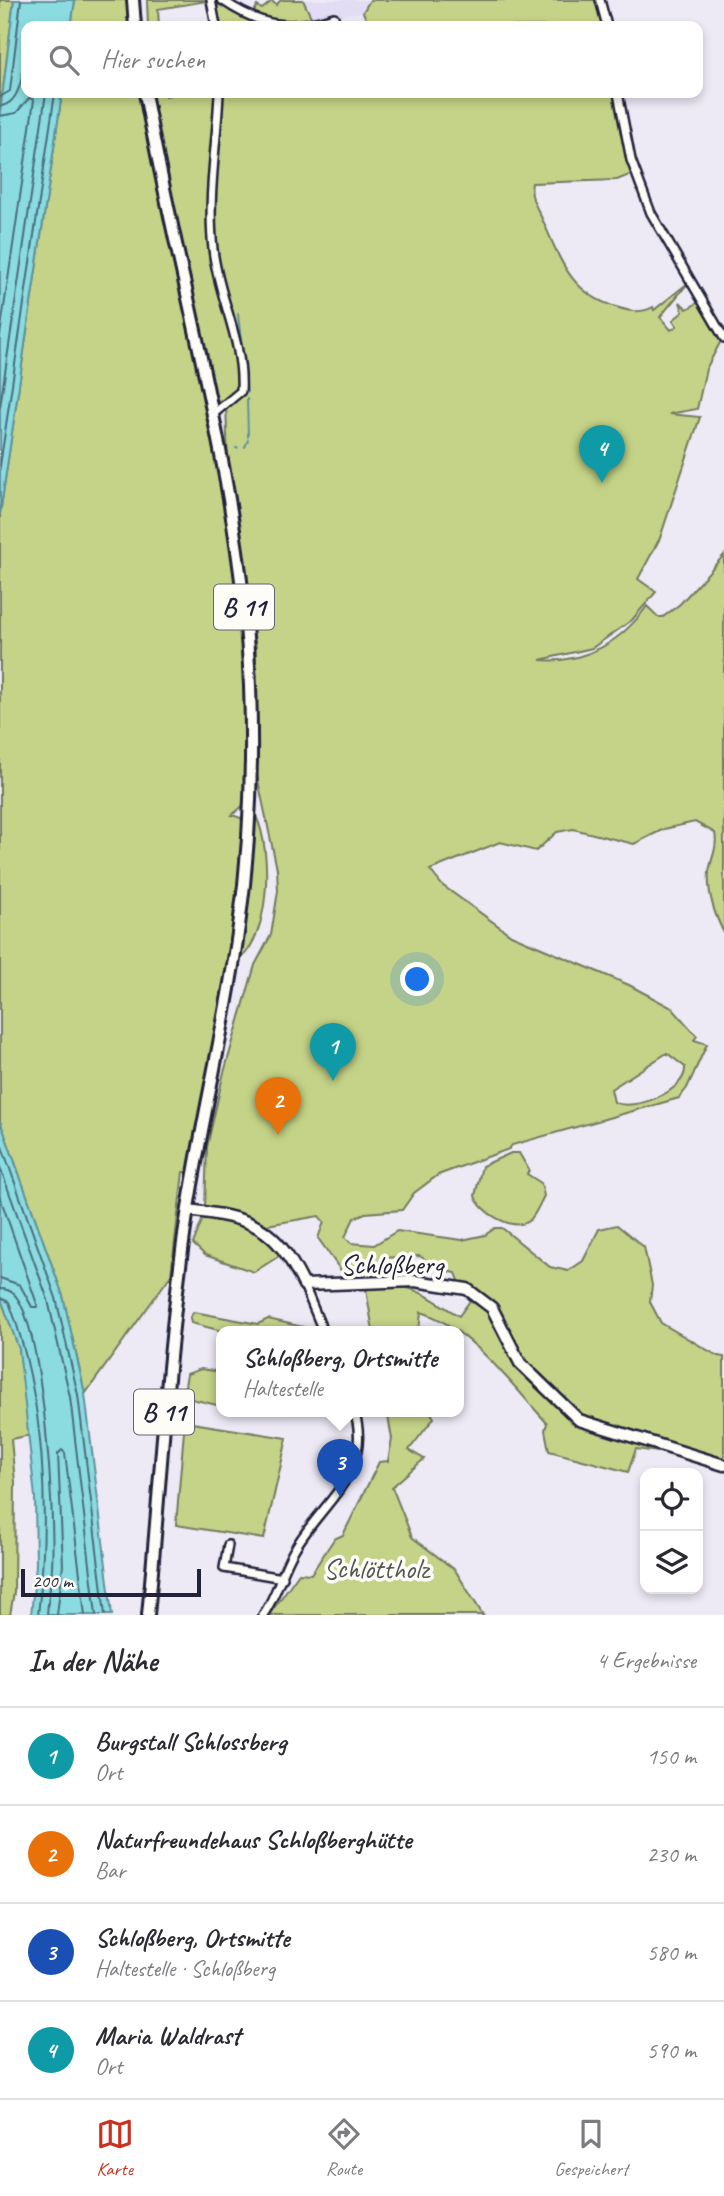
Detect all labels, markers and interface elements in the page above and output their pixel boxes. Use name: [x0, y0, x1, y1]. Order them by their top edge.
search box: [21, 21, 703, 98]
icon: search: [45, 41, 83, 79]
text: Hier suchen: [101, 43, 205, 76]
pin: 4: [579, 425, 625, 483]
road number: B 11: [214, 584, 274, 629]
your location: [400, 962, 434, 996]
pin: 1: [310, 1023, 356, 1081]
pin: 2: [255, 1077, 301, 1135]
street label: Schloßberg: [341, 1247, 445, 1282]
popup: [216, 1326, 464, 1417]
text: Schloßberg, Ortsmitte: [243, 1341, 437, 1374]
text: Haltestelle: [243, 1374, 323, 1403]
road number: B 11: [134, 1390, 194, 1434]
pin: 3: [317, 1439, 363, 1497]
map controls: [640, 1468, 703, 1594]
button: locate: [640, 1468, 703, 1531]
button: layers: [640, 1531, 703, 1594]
park label: Schlöttholz: [323, 1551, 431, 1586]
scale bar: [21, 1566, 201, 1598]
text: 200 m: [32, 1569, 73, 1593]
text: In der Nähe: [28, 1642, 157, 1680]
text: 4 Ergebnisse: [596, 1646, 696, 1675]
text: Burgstall Schlossberg: [95, 1725, 286, 1758]
text: 1: [46, 1742, 56, 1771]
text: 150 m: [647, 1742, 696, 1771]
text: Ort: [95, 1758, 122, 1787]
text: Naturfreundehaus Schloßberghütte: [95, 1823, 411, 1856]
text: 2: [46, 1840, 56, 1869]
text: 230 m: [647, 1840, 696, 1869]
text: Bar: [95, 1856, 125, 1885]
text: Schloßberg, Ortsmitte: [95, 1921, 290, 1954]
text: 3: [46, 1938, 56, 1967]
text: 580 m: [647, 1938, 696, 1967]
text: Haltestelle · Schloßberg: [95, 1954, 275, 1983]
text: Maria Waldrast: [95, 2019, 240, 2052]
text: 4: [46, 2036, 56, 2065]
text: 590 m: [647, 2036, 696, 2065]
text: Ort: [95, 2052, 122, 2081]
tab: Karte: [96, 2115, 134, 2181]
tab: Route: [325, 2115, 363, 2181]
tab: Gespeichert: [554, 2115, 628, 2181]

